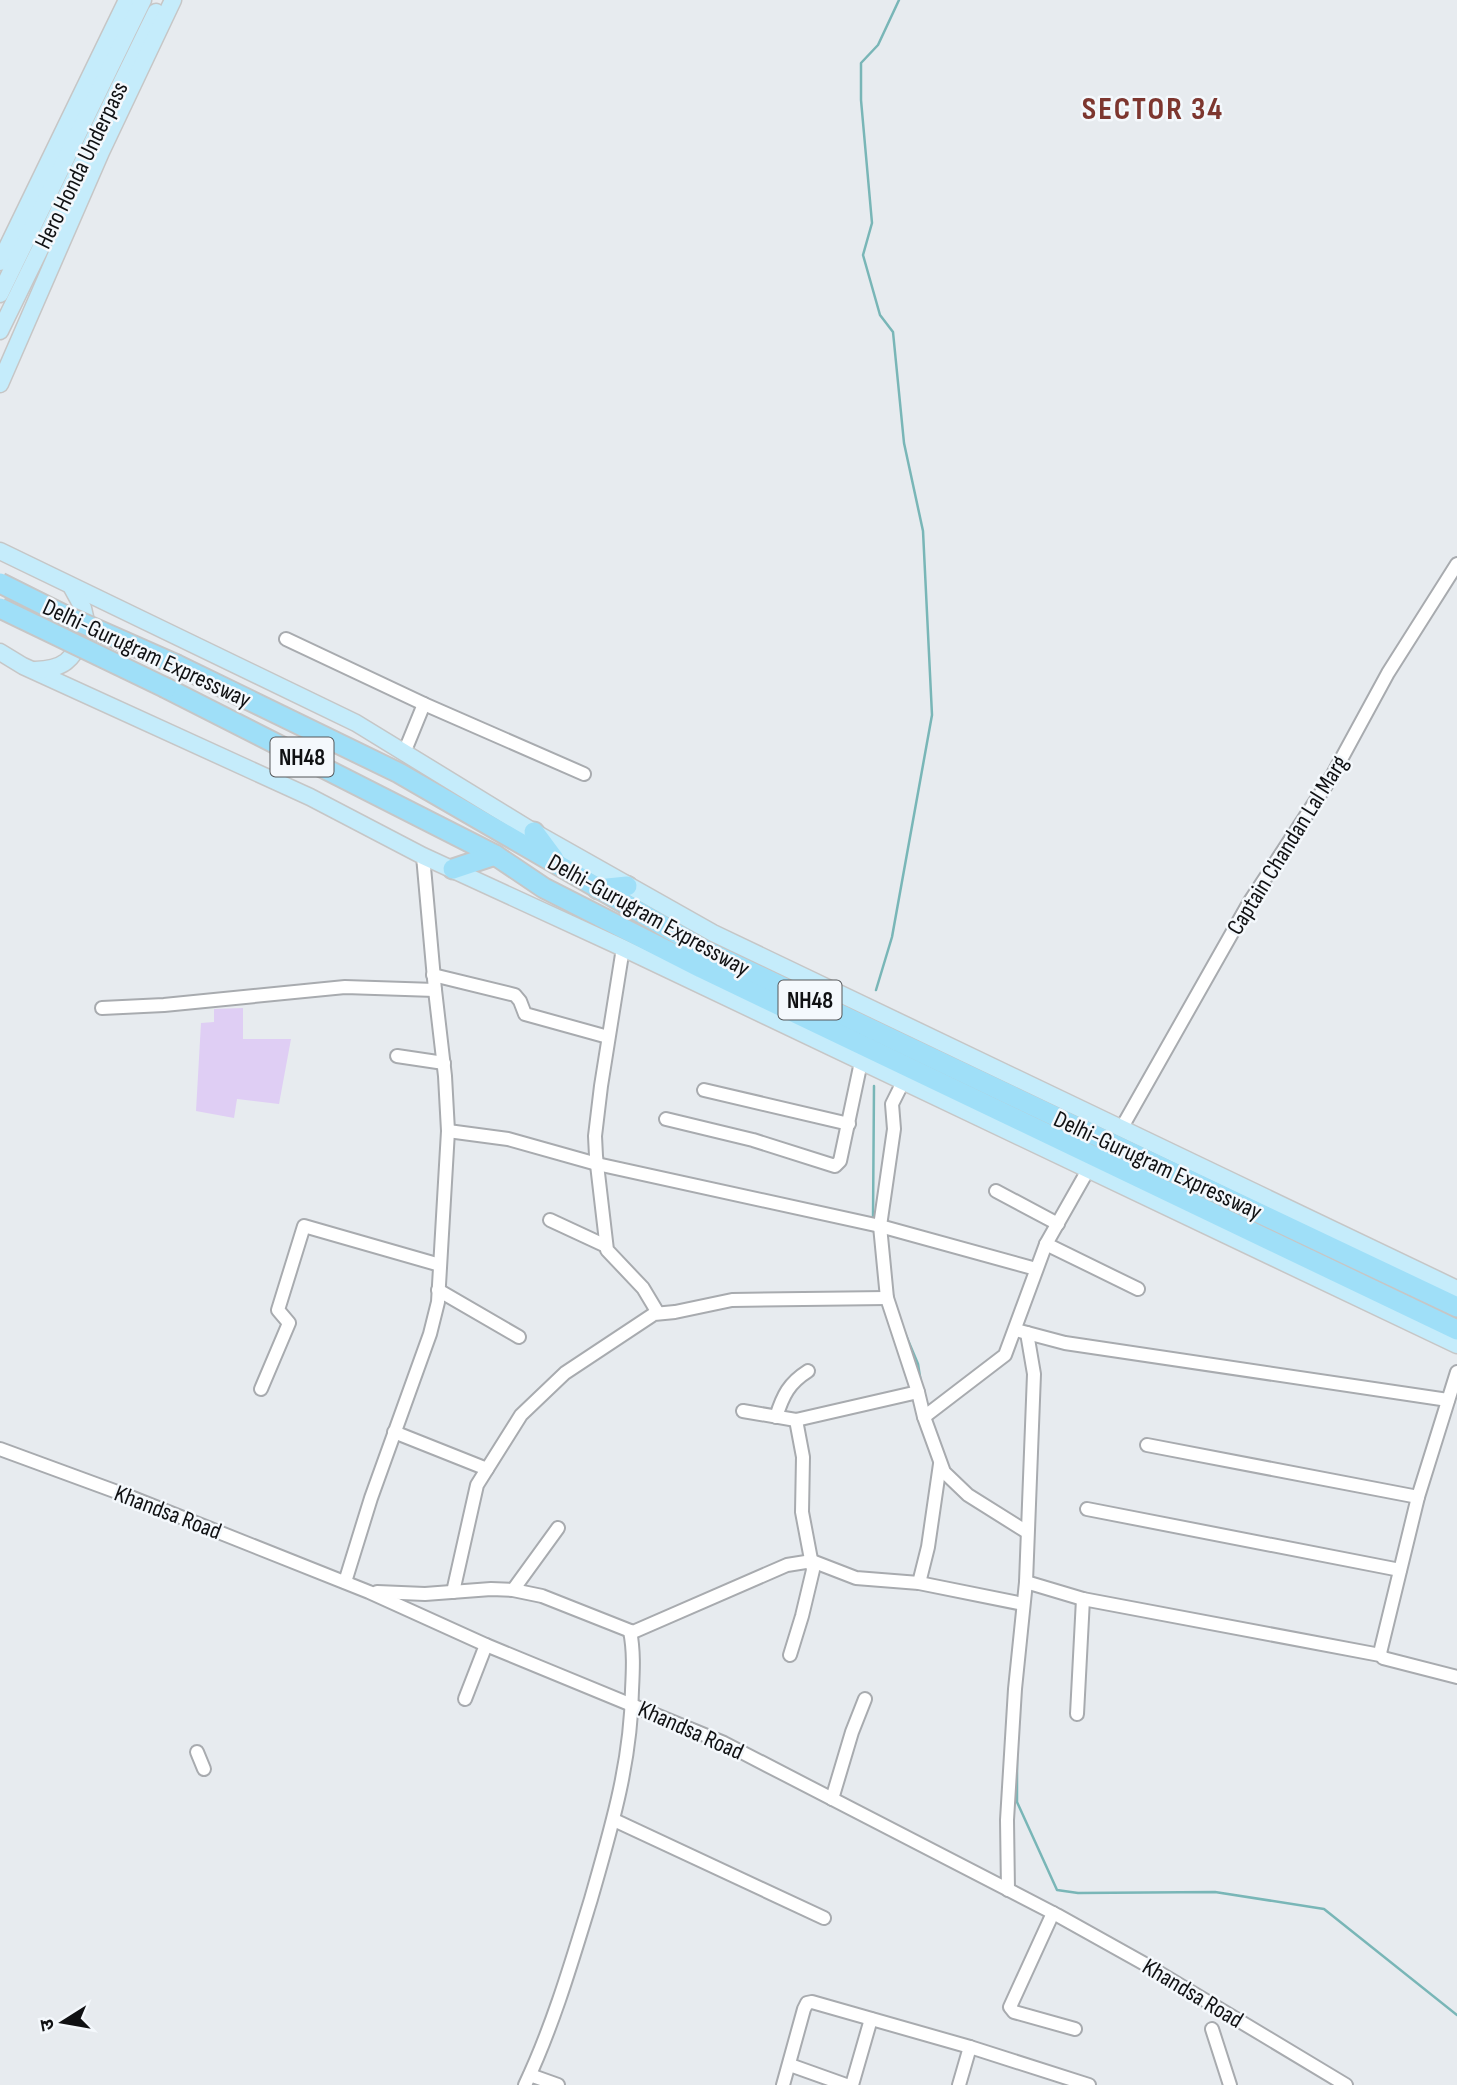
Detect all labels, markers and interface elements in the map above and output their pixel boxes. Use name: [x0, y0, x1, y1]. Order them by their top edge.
street label: Hero Honda Underpass: [28, 77, 134, 254]
district label: SECTOR 34: [1082, 90, 1224, 129]
street label: Delhi-Gurugram Expressway: [38, 592, 256, 714]
road number: NH48: [270, 737, 334, 776]
street label: Captain Chandan Lal Marg: [1221, 750, 1354, 940]
street label: Delhi-Gurugram Expressway: [543, 848, 755, 983]
road number: NH48: [778, 981, 842, 1020]
street label: Delhi-Gurugram Expressway: [1049, 1104, 1267, 1226]
street label: Khandsa Road: [110, 1479, 225, 1546]
street label: Khandsa Road: [634, 1694, 748, 1767]
street label: Khandsa Road: [1137, 1952, 1248, 2035]
north arrow: [28, 1987, 98, 2057]
text: उ: [35, 2016, 60, 2033]

